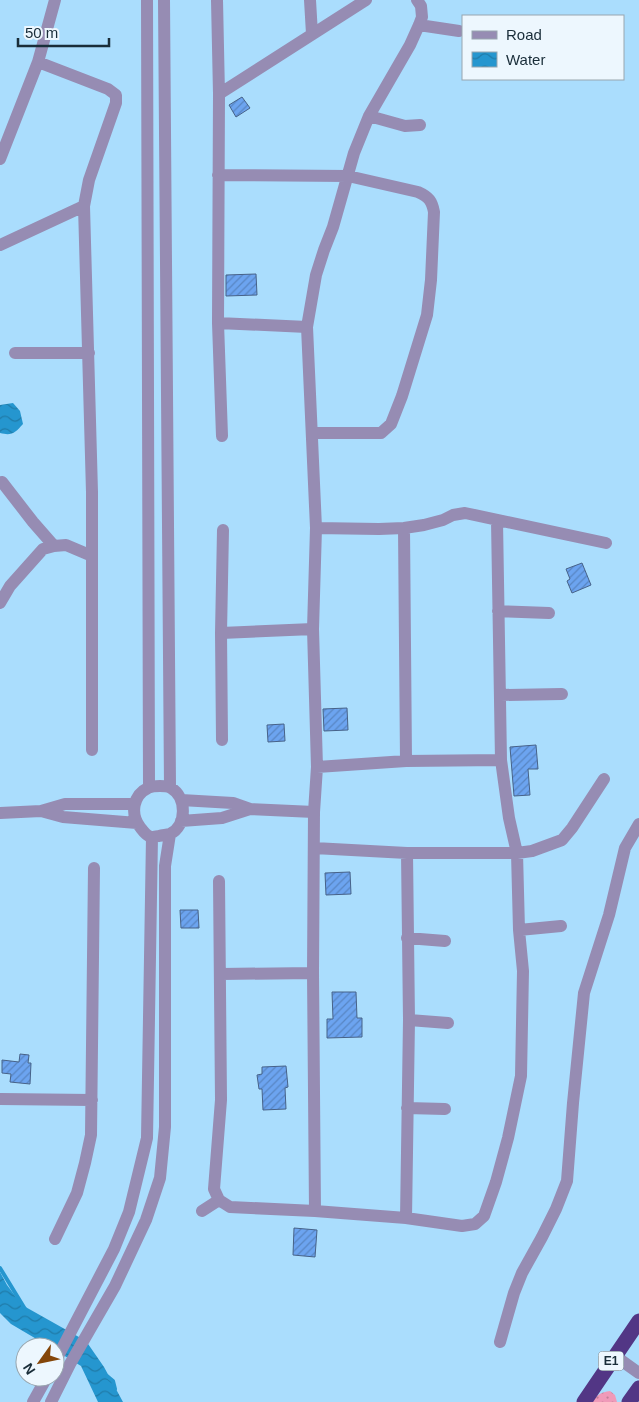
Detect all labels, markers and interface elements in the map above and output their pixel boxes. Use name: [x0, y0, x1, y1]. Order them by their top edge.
scale bar: [18, 15, 109, 47]
legend: [462, 15, 624, 80]
text: 50 m: [25, 24, 58, 41]
text: Road: [506, 26, 542, 43]
text: Water: [506, 51, 545, 68]
north arrow: [15, 1337, 65, 1387]
road number: E1: [598, 1352, 624, 1370]
text: N: [20, 1360, 39, 1378]

